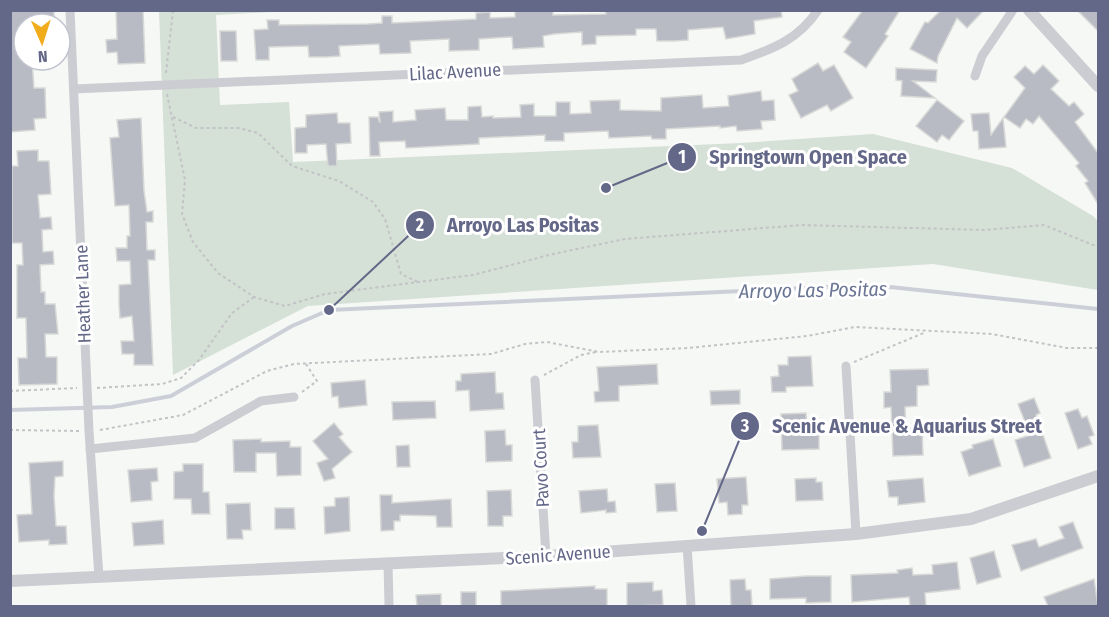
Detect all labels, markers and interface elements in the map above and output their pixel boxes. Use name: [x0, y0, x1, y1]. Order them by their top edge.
north arrow: [12, 12, 72, 72]
text: N: [37, 47, 48, 66]
street label: Lilac Avenue: [408, 59, 502, 85]
callout: Springtown Open Space: [667, 138, 918, 176]
text: Springtown Open Space: [709, 145, 907, 169]
text: 1: [678, 146, 686, 168]
callout: Arroyo Las Positas: [405, 206, 611, 244]
text: Arroyo Las Positas: [446, 213, 599, 237]
text: 2: [415, 214, 424, 236]
street label: Heather Lane: [70, 244, 96, 343]
water label: Arroyo Las Positas: [738, 277, 888, 303]
callout: Scenic Avenue & Aquarius Street: [730, 407, 1054, 445]
text: Scenic Avenue & Aquarius Street: [772, 414, 1043, 438]
text: 3: [740, 415, 750, 437]
street label: Pavo Court: [528, 428, 554, 508]
street label: Scenic Avenue: [505, 540, 611, 570]

